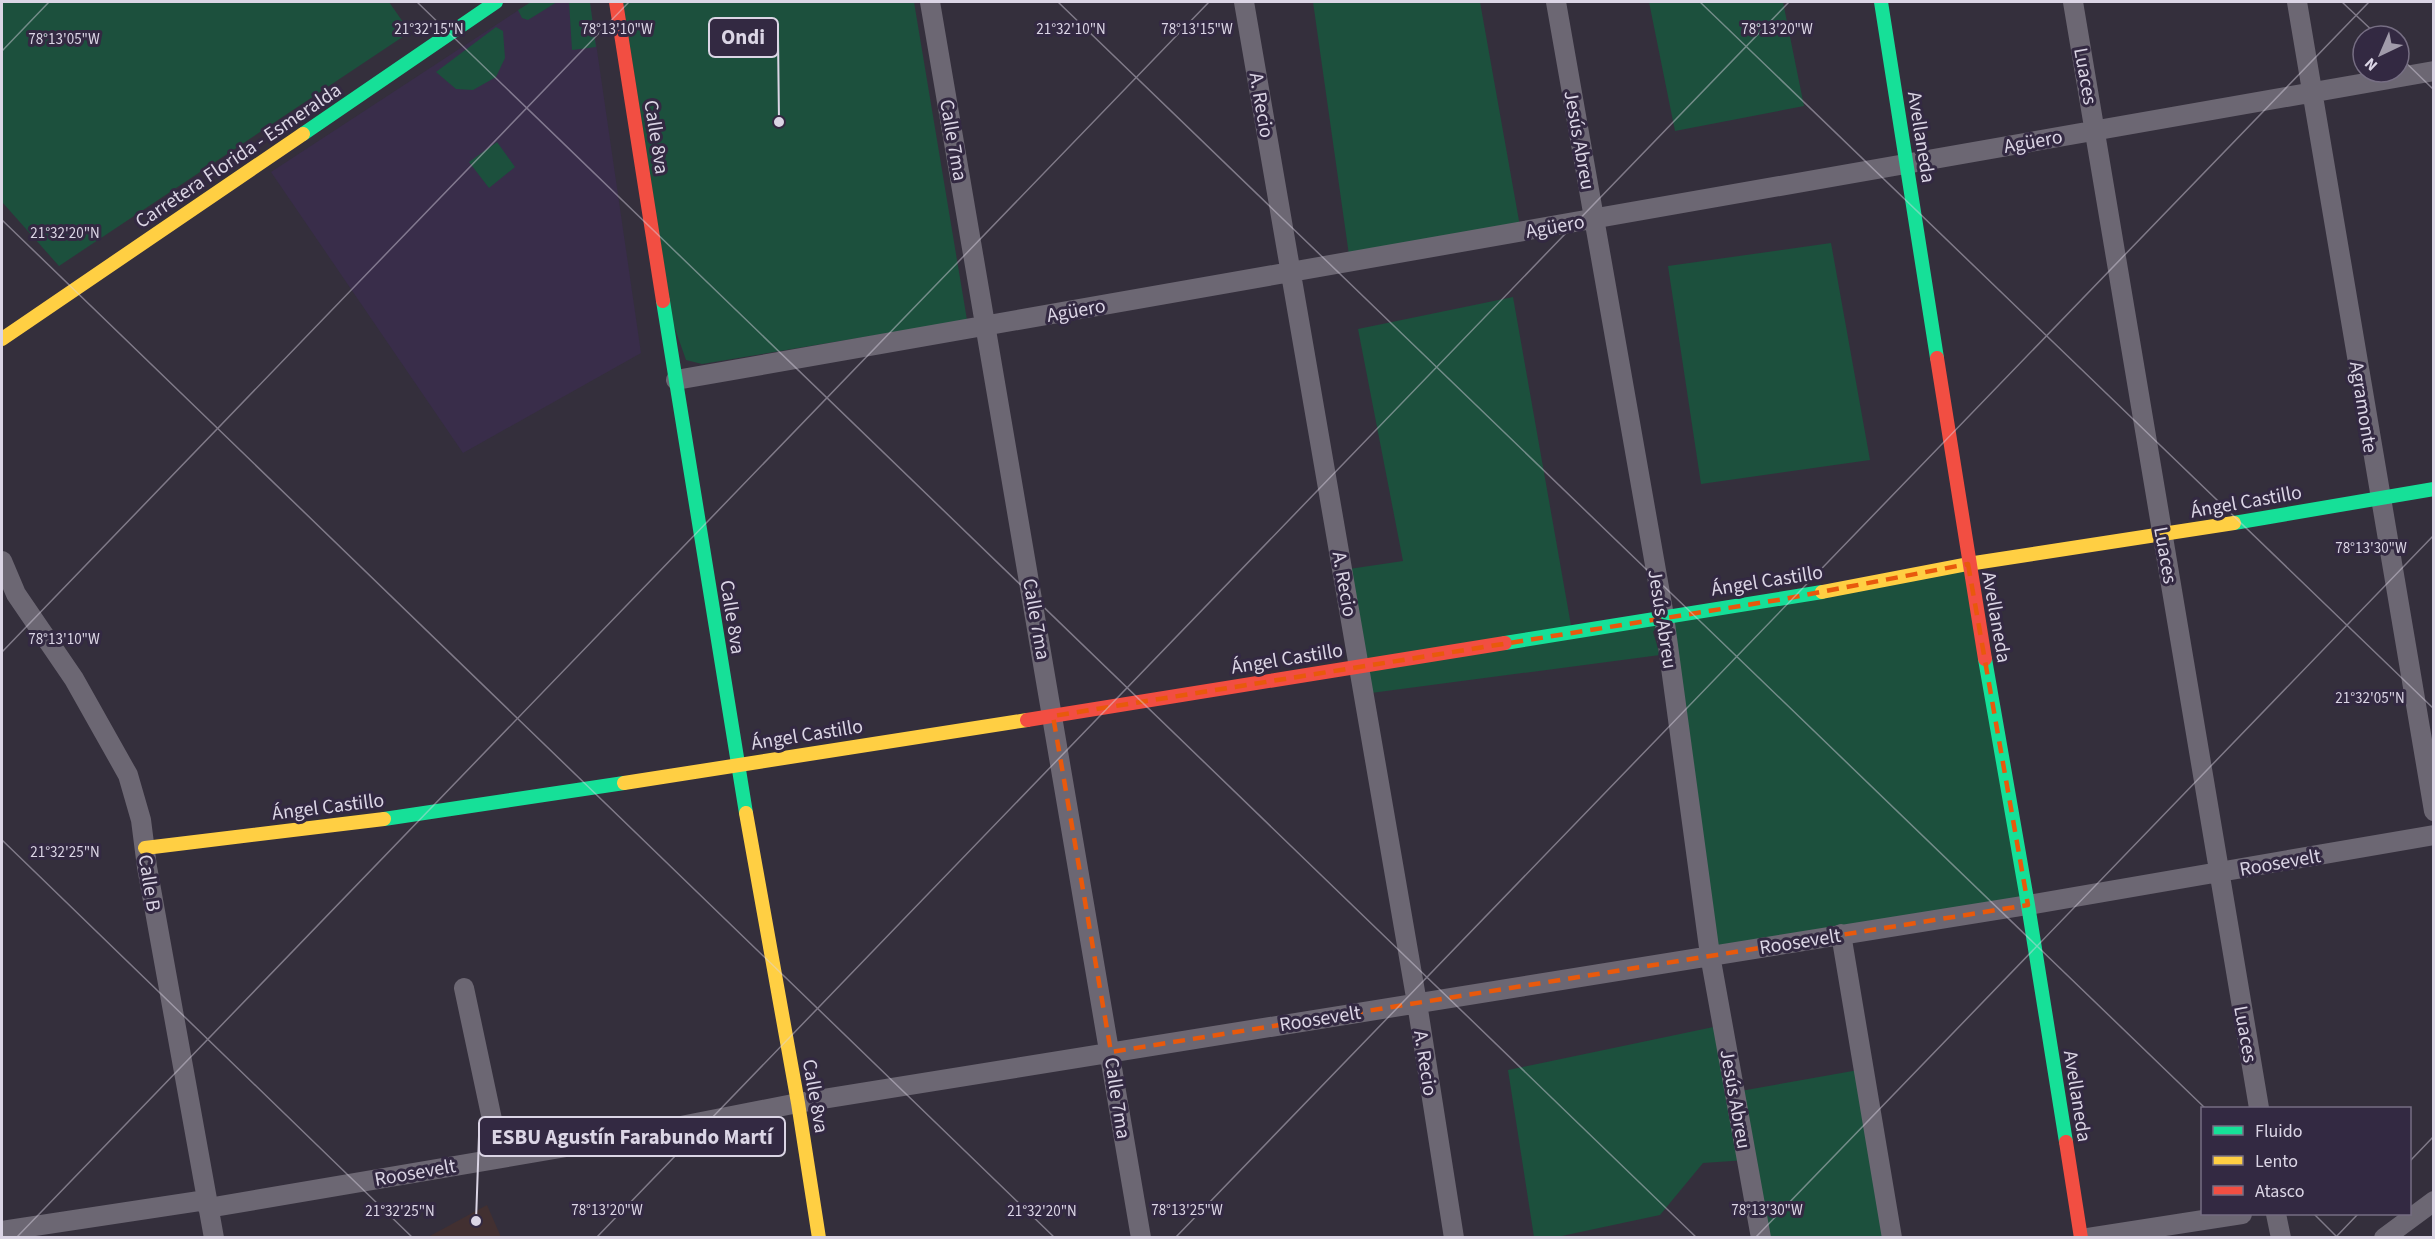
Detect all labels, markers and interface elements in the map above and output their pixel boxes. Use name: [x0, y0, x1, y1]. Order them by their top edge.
callout: Ondi: [709, 18, 778, 57]
text: 21°32'15"N: [394, 19, 464, 40]
text: 78°13'10"W: [581, 19, 653, 40]
text: 21°32'10"N: [1036, 19, 1106, 40]
text: 78°13'15"W: [1161, 19, 1233, 40]
text: 78°13'20"W: [1741, 19, 1813, 40]
text: Ondi: [721, 22, 765, 52]
north arrow: [2351, 24, 2411, 84]
text: 78°13'05"W: [28, 29, 100, 50]
street label: Luaces: [2066, 45, 2104, 107]
text: N: [2360, 52, 2383, 76]
street label: A. Recio: [1242, 70, 1281, 140]
street label: Carretera Florida - Esmeralda: [130, 76, 347, 235]
street label: Jesús Abreu: [1556, 88, 1602, 192]
street label: Avellaneda: [1900, 89, 1942, 185]
street label: Calle 7ma: [932, 97, 974, 183]
street label: Calle 8va: [636, 98, 676, 176]
street label: Agüero: [2002, 123, 2065, 161]
street label: Agüero: [1524, 208, 1587, 246]
text: 21°32'20"N: [30, 223, 100, 244]
street label: Agüero: [1045, 292, 1108, 330]
street label: Agramonte: [2342, 359, 2384, 455]
street label: Ángel Castillo: [2188, 478, 2304, 526]
street label: Luaces: [2146, 524, 2184, 586]
text: 78°13'30"W: [2335, 538, 2407, 559]
street label: A. Recio: [1325, 549, 1364, 619]
street label: Ángel Castillo: [1709, 558, 1825, 604]
street label: Jesús Abreu: [1640, 567, 1684, 671]
street label: Avellaneda: [1974, 569, 2018, 665]
street label: Calle 7ma: [1015, 576, 1057, 662]
street label: Calle 8va: [712, 578, 752, 656]
text: 78°13'10"W: [28, 629, 100, 650]
street label: Ángel Castillo: [1229, 636, 1345, 682]
text: 21°32'05"N: [2335, 688, 2405, 709]
street label: Ángel Castillo: [749, 712, 865, 758]
street label: Ángel Castillo: [270, 786, 386, 828]
text: 21°32'25"N: [30, 842, 100, 863]
street label: Roosevelt: [2237, 842, 2323, 884]
street label: Calle B: [131, 853, 167, 914]
street label: Roosevelt: [1757, 922, 1843, 962]
street label: Roosevelt: [1277, 999, 1363, 1039]
street label: Luaces: [2226, 1003, 2264, 1065]
street label: A. Recio: [1406, 1028, 1444, 1098]
street label: Jesús Abreu: [1712, 1047, 1758, 1151]
street label: Avellaneda: [2056, 1048, 2098, 1144]
street label: Calle 7ma: [1097, 1055, 1137, 1141]
street label: Calle 8va: [795, 1057, 835, 1135]
legend: [2201, 1107, 2411, 1215]
callout: ESBU Agustín Farabundo Martí: [479, 1117, 785, 1156]
text: Fluido: [2255, 1119, 2302, 1144]
text: ESBU Agustín Farabundo Martí: [491, 1122, 774, 1152]
text: Lento: [2255, 1149, 2298, 1174]
street label: Roosevelt: [372, 1152, 458, 1194]
text: Atasco: [2255, 1179, 2304, 1204]
text: 78°13'20"W: [571, 1200, 643, 1221]
text: 78°13'25"W: [1151, 1200, 1223, 1221]
text: 78°13'30"W: [1731, 1200, 1803, 1221]
text: 21°32'25"N: [365, 1201, 435, 1222]
text: 21°32'20"N: [1007, 1201, 1077, 1222]

